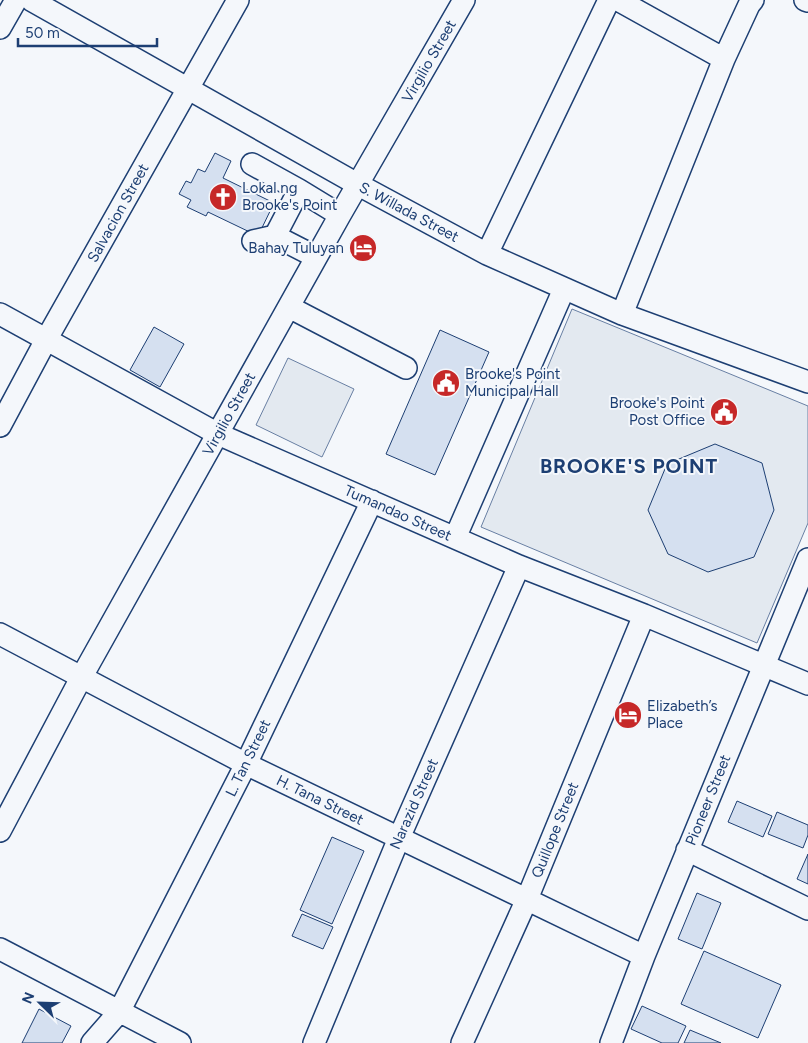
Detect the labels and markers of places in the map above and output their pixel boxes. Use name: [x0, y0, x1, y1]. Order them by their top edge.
place label: Lokal ng Brooke's Point: [242, 179, 338, 214]
church icon: Lokal ng Brooke's Point: [208, 182, 238, 212]
hotel icon: Bahay Tuluyan: [348, 233, 378, 263]
place label: Bahay Tuluyan: [248, 239, 344, 257]
place label: Brooke's Point Municipal Hall: [465, 365, 561, 400]
public building icon: Brooke's Point Municipal Hall: [431, 368, 461, 398]
place label: Brooke's Point Post Office: [610, 394, 705, 429]
public building icon: Brooke's Point Post Office: [709, 397, 739, 427]
place label: Elizabeth’s Place: [647, 697, 717, 732]
hotel icon: Elizabeth’s Place: [613, 700, 643, 730]

